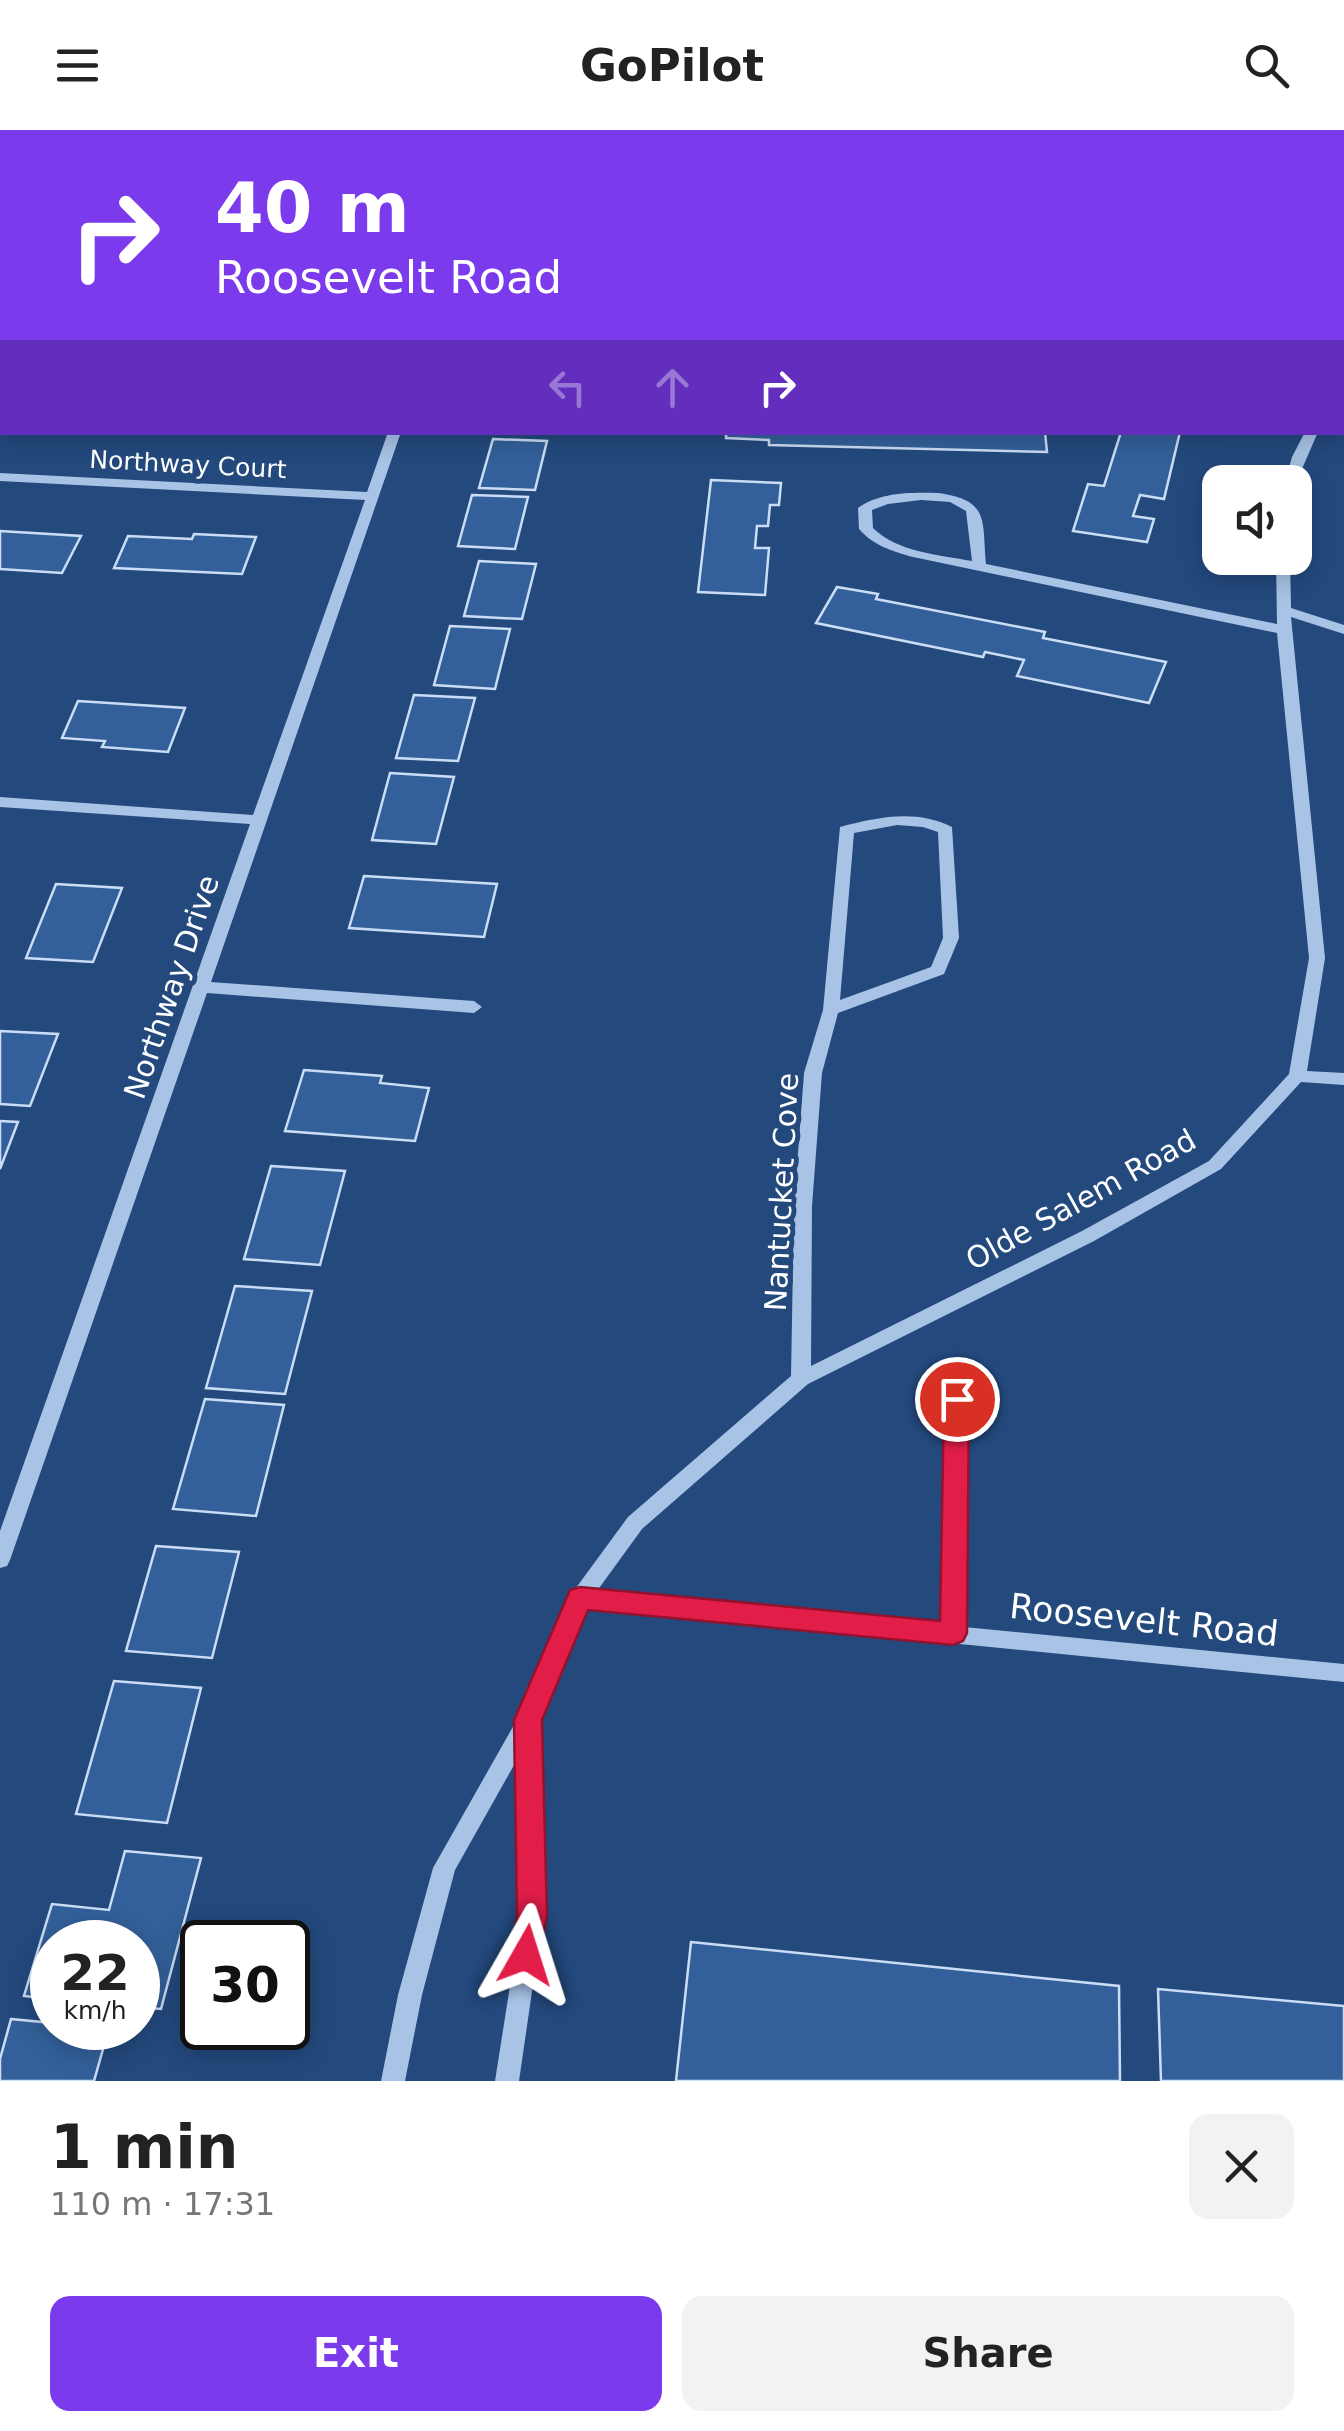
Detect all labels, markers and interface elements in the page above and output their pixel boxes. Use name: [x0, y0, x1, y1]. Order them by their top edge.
icon: menu: [50, 38, 105, 93]
icon: search: [1239, 38, 1294, 93]
text: GoPilot: [580, 39, 764, 92]
text: 40 m: [215, 167, 410, 249]
icon: right: [50, 170, 180, 300]
text: Roosevelt Road: [215, 251, 562, 304]
icon: left: [540, 360, 595, 415]
icon: ahead: [645, 360, 700, 415]
icon: right: [750, 360, 805, 415]
street label: Northway Court: [89, 445, 287, 484]
map controls: [1202, 465, 1312, 575]
button: sound: [1202, 465, 1312, 575]
street label: Northway Drive: [117, 870, 226, 1103]
street label: Nantucket Cove: [758, 1072, 805, 1312]
street label: Olde Salem Road: [960, 1122, 1202, 1277]
pin: [915, 1357, 1000, 1442]
icon: arrive: [930, 1372, 985, 1427]
street label: Roosevelt Road: [1008, 1586, 1280, 1654]
position arrow: [474, 1903, 578, 2007]
speed limit sign: 30: [180, 1920, 310, 2050]
text: 22: [60, 1944, 130, 2002]
text: km/h: [63, 1996, 127, 2025]
text: 1 min: [50, 2112, 238, 2182]
button: close: [1189, 2114, 1294, 2219]
text: 110 m · 17:31: [50, 2185, 275, 2223]
button: Exit: [50, 2296, 662, 2411]
button: Share: [682, 2296, 1294, 2411]

